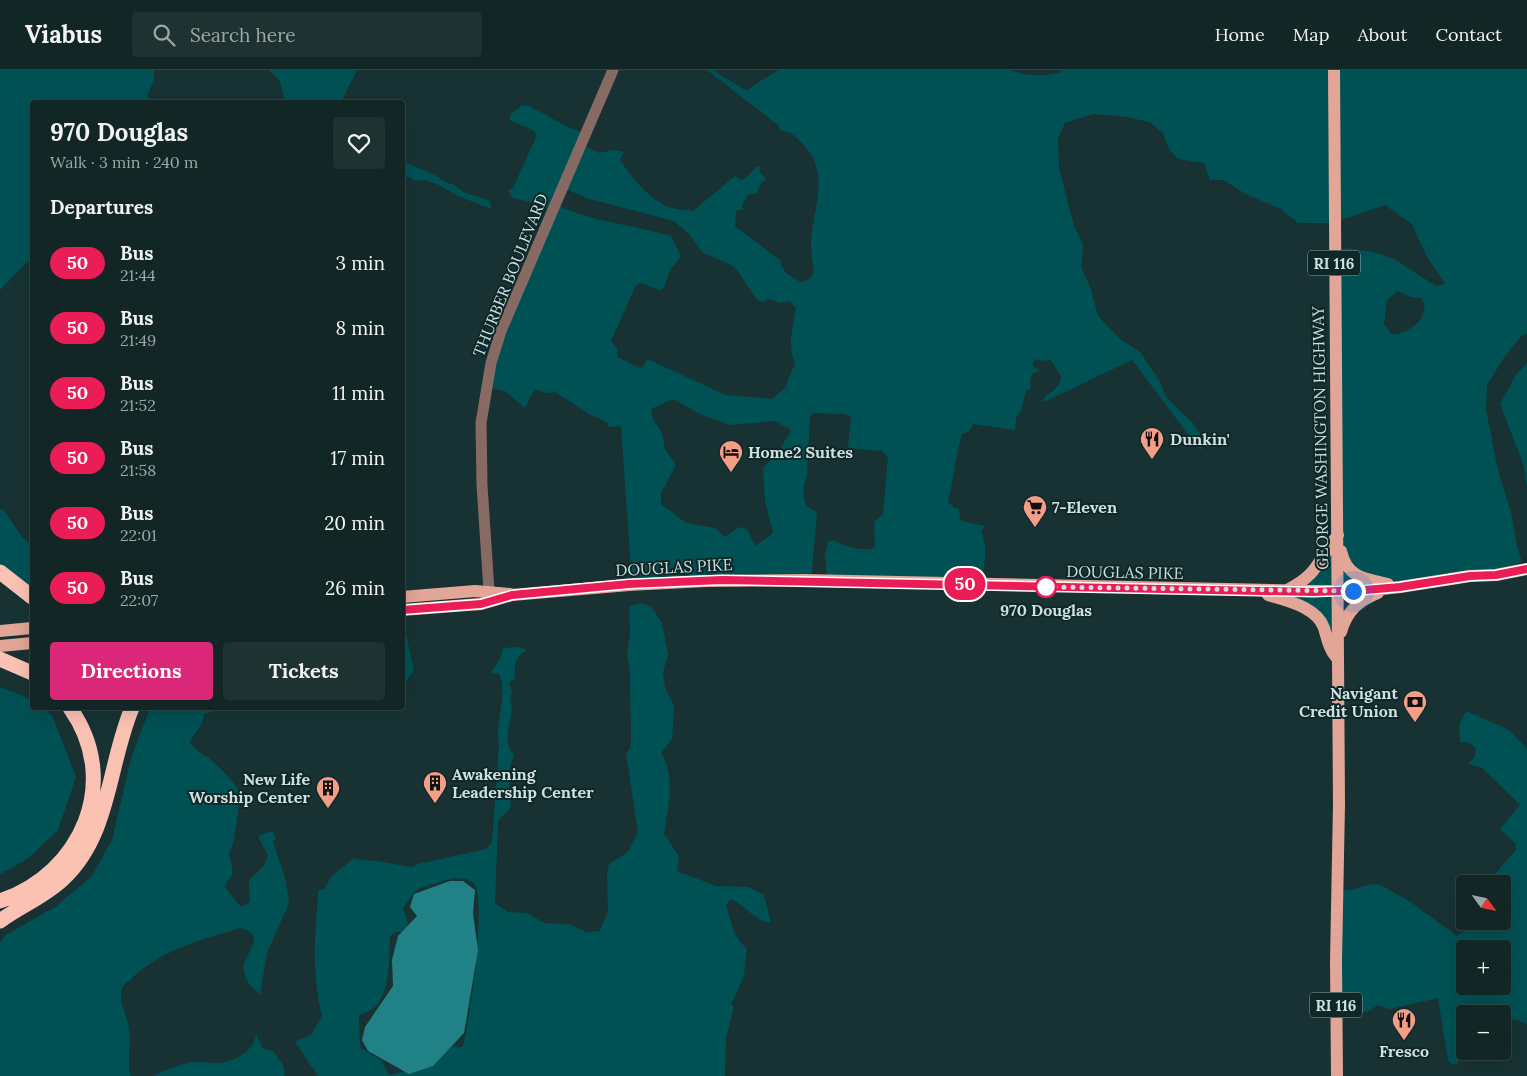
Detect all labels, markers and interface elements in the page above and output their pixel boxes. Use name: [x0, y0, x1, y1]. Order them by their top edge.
search box: [132, 12, 482, 57]
text: Viabus: [25, 19, 102, 50]
icon: search: [150, 21, 178, 49]
text: Search here: [190, 23, 296, 47]
text: Home: [1215, 23, 1265, 46]
text: Map: [1293, 23, 1329, 46]
text: About: [1357, 23, 1407, 46]
text: Contact: [1435, 23, 1502, 46]
text: 970 Douglas: [50, 117, 188, 148]
button: heart: [333, 117, 385, 169]
text: Walk · 3 min · 240 m: [50, 152, 198, 172]
street label: THURBER BOULEVARD: [468, 190, 552, 360]
text: Departures: [50, 195, 153, 219]
text: Bus: [120, 241, 153, 265]
road number: RI 116: [1308, 250, 1360, 276]
text: 50: [67, 251, 88, 274]
text: 3 min: [336, 251, 385, 275]
text: 21:44: [120, 265, 156, 285]
street label: GEORGE WASHINGTON HIGHWAY: [1308, 305, 1332, 570]
text: Bus: [120, 306, 153, 330]
text: 50: [67, 316, 88, 339]
text: 8 min: [335, 316, 385, 340]
text: 21:49: [120, 330, 156, 350]
text: Bus: [120, 371, 153, 395]
text: 50: [67, 381, 88, 404]
text: 11 min: [332, 381, 385, 405]
text: 21:52: [120, 395, 156, 415]
restaurant icon: Dunkin': [1139, 426, 1165, 460]
place label: Dunkin': [1170, 429, 1230, 449]
text: Bus: [120, 436, 153, 460]
hotel icon: Home2 Suites: [718, 439, 744, 473]
place label: Home2 Suites: [748, 442, 853, 462]
text: 50: [67, 446, 88, 469]
text: 17 min: [330, 446, 385, 470]
text: 21:58: [120, 460, 156, 480]
supermarket icon: 7-Eleven: [1022, 494, 1048, 528]
place label: 7-Eleven: [1052, 497, 1117, 517]
text: Bus: [120, 501, 153, 525]
text: 50: [67, 511, 88, 534]
text: 20 min: [324, 511, 385, 535]
text: 22:01: [120, 525, 157, 545]
street label: DOUGLAS PIKE: [615, 554, 733, 580]
street label: DOUGLAS PIKE: [1066, 561, 1184, 583]
text: Bus: [120, 566, 153, 590]
line badge: 50: [942, 568, 988, 600]
text: 50: [954, 572, 976, 595]
text: 50: [67, 576, 88, 599]
text: 26 min: [325, 576, 385, 600]
marker: 970 Douglas: [1035, 576, 1057, 598]
your location: [1341, 579, 1366, 604]
text: 22:07: [120, 590, 158, 610]
place label: 970 Douglas: [1000, 600, 1092, 620]
button: Directions: [50, 642, 213, 700]
button: Tickets: [223, 642, 385, 700]
place label: Navigant Credit Union: [1299, 683, 1398, 721]
bank icon: Navigant Credit Union: [1402, 689, 1428, 723]
place label: Awakening Leadership Center: [452, 764, 594, 802]
place label: New Life Worship Center: [189, 769, 310, 807]
building icon: Awakening Leadership Center: [422, 770, 448, 804]
building icon: New Life Worship Center: [315, 775, 341, 809]
north arrow: [1456, 875, 1511, 930]
map controls: [1456, 875, 1511, 1060]
button: +: [1456, 940, 1511, 995]
road number: RI 116: [1310, 992, 1362, 1018]
button: −: [1456, 1005, 1511, 1060]
restaurant icon: Fresco: [1391, 1007, 1417, 1041]
place label: Fresco: [1379, 1041, 1429, 1061]

